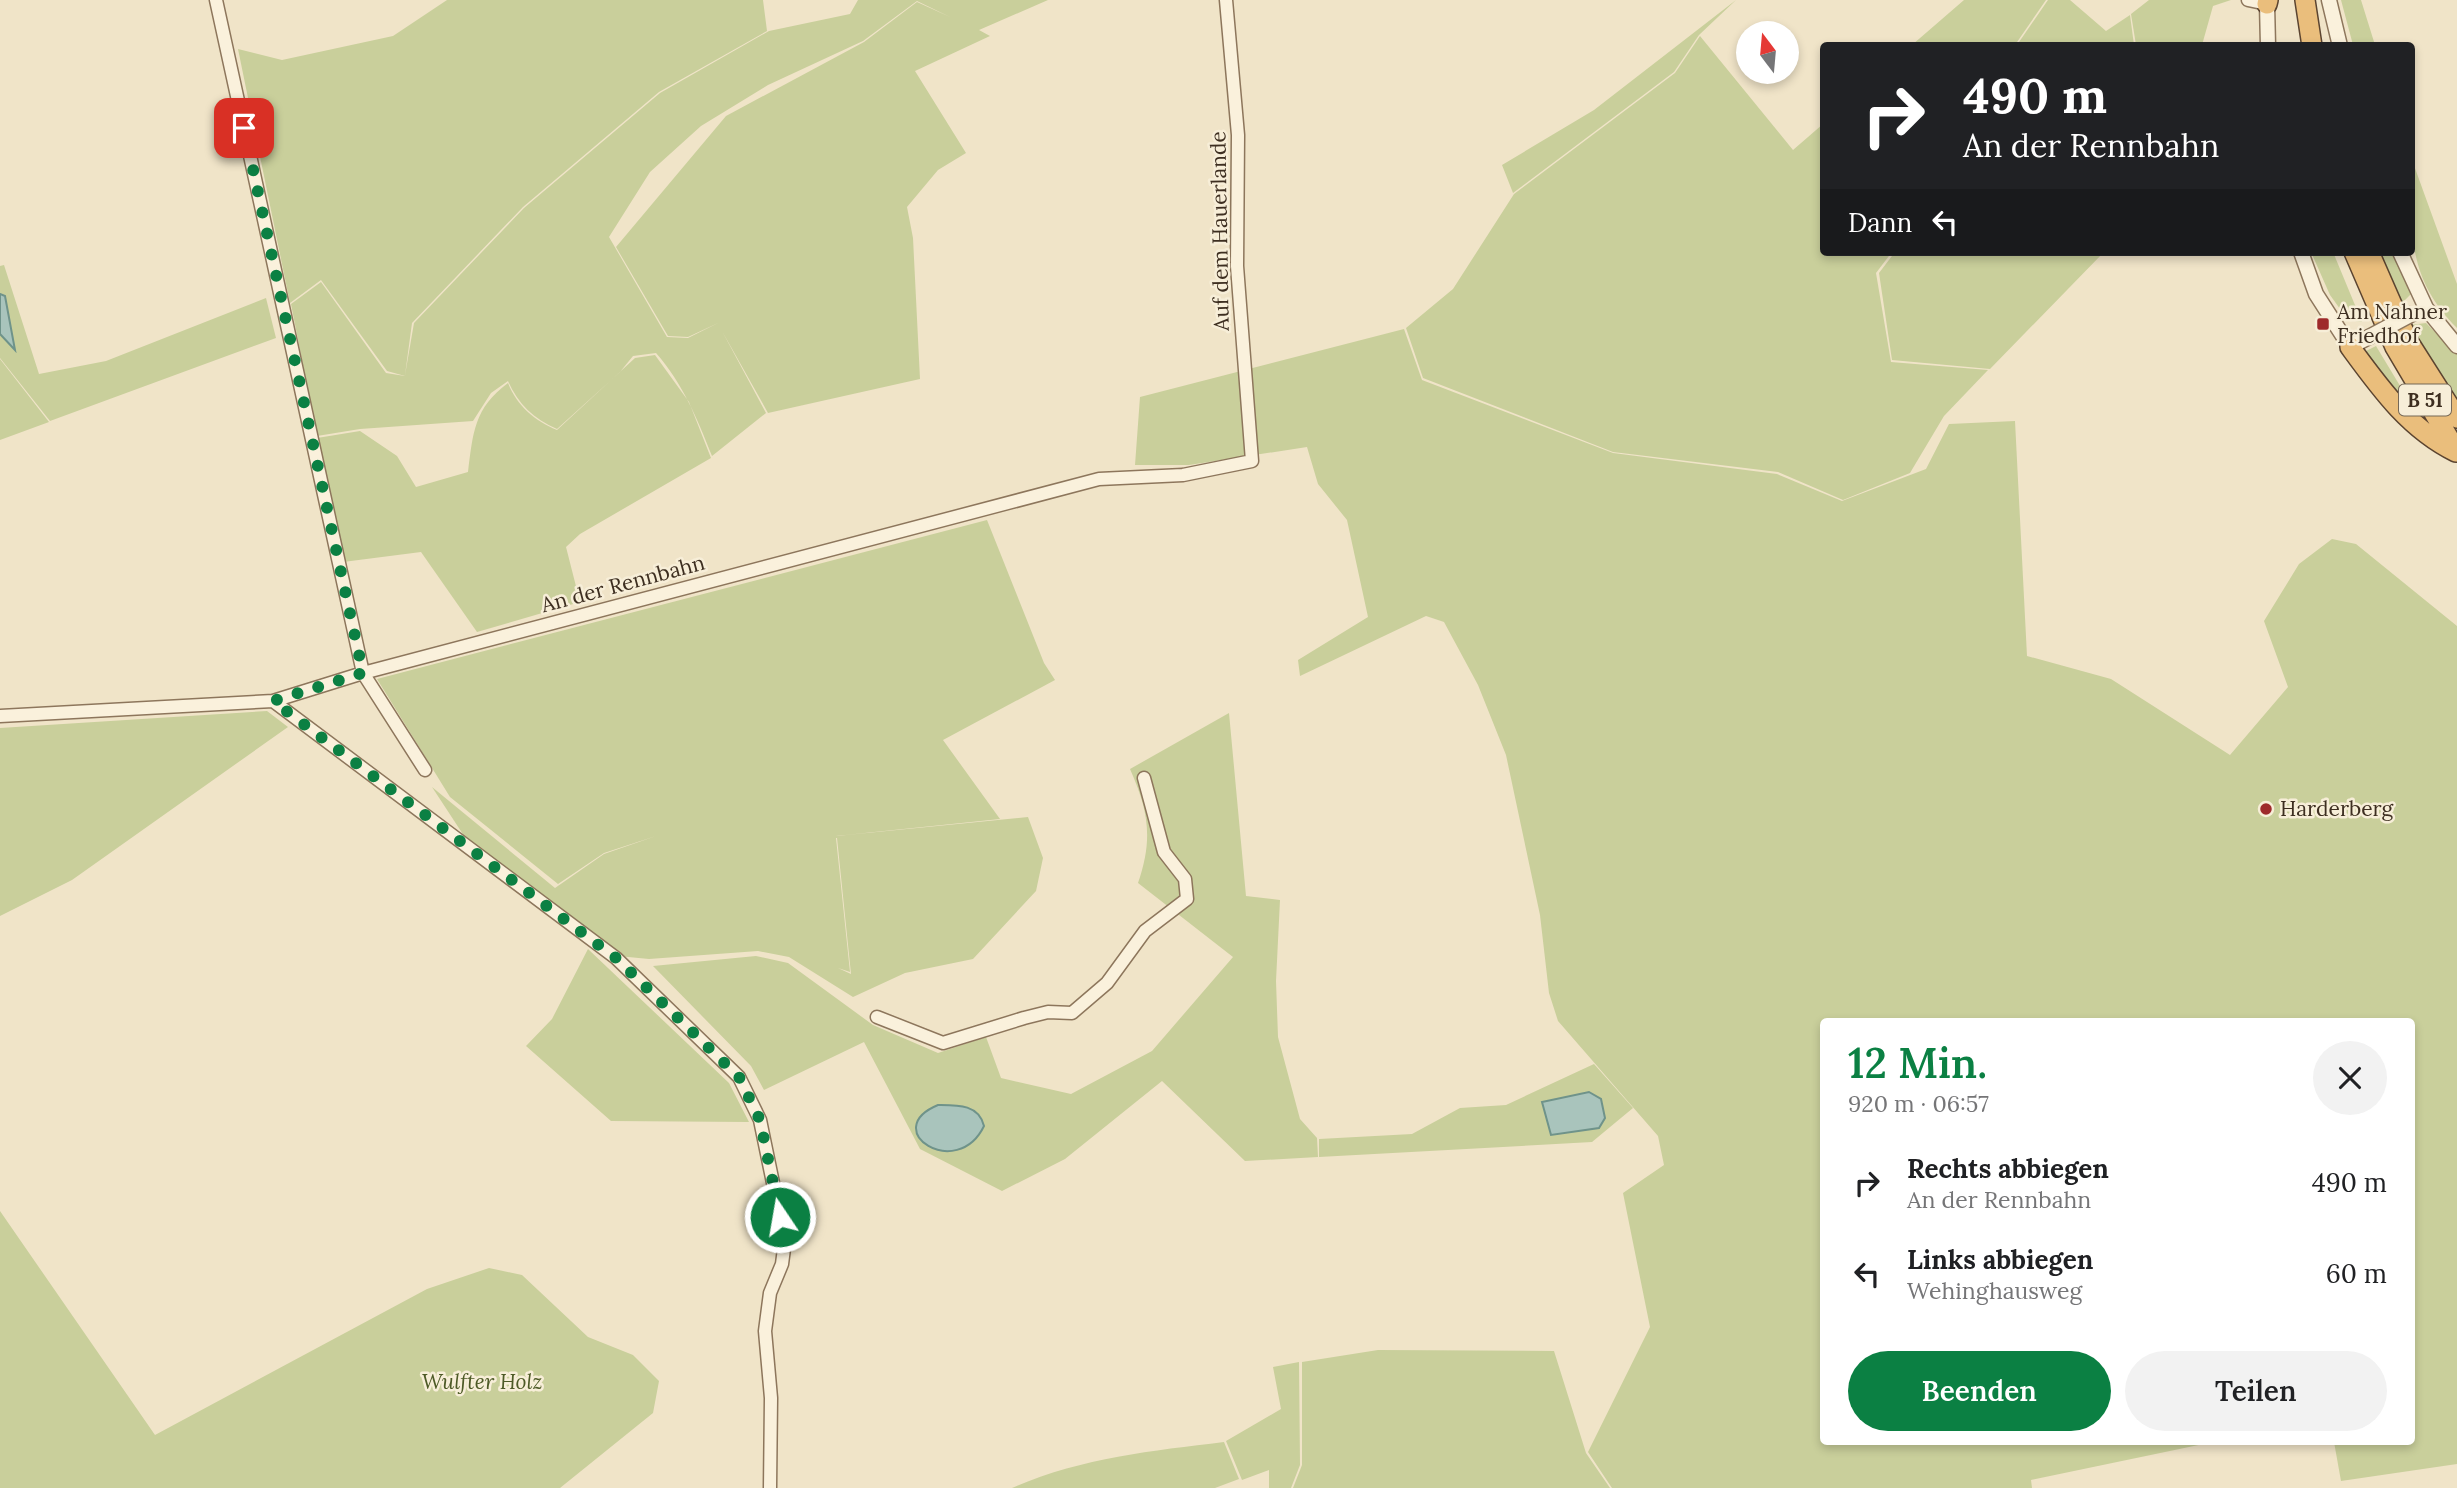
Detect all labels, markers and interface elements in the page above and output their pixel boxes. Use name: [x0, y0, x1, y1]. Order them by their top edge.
north arrow: [1736, 21, 1799, 84]
map controls: [1736, 21, 1799, 84]
text: 490 m: [1963, 64, 2107, 126]
icon: right: [1848, 70, 1939, 161]
pin: [214, 98, 274, 158]
icon: arrive: [225, 109, 263, 147]
text: An der Rennbahn: [1963, 125, 2219, 166]
street label: Auf dem Hauerlande: [1204, 131, 1235, 332]
icon: left: [1926, 203, 1964, 241]
text: Dann: [1848, 206, 1912, 239]
place label: Am Nahner Friedhof: [2336, 298, 2447, 349]
marker: Am Nahner Friedhof: [2315, 316, 2331, 332]
road number: B 51: [2399, 384, 2451, 416]
street label: An der Rennbahn: [537, 549, 708, 619]
place label: Harderberg: [2280, 795, 2394, 822]
marker: Harderberg: [2258, 801, 2274, 817]
text: 12 Min.: [1848, 1036, 1987, 1090]
button: close: [2313, 1041, 2387, 1115]
text: 920 m · 06:57: [1848, 1089, 1989, 1118]
text: Rechts abbiegen: [1907, 1152, 2109, 1185]
icon: right: [1848, 1164, 1886, 1202]
text: 490 m: [2312, 1166, 2387, 1199]
position arrow: [743, 1180, 817, 1254]
text: An der Rennbahn: [1907, 1185, 2091, 1214]
text: Links abbiegen: [1907, 1243, 2093, 1276]
icon: left: [1848, 1255, 1886, 1293]
text: 60 m: [2326, 1257, 2387, 1290]
text: Wehinghausweg: [1907, 1276, 2082, 1305]
button: Beenden: [1848, 1351, 2111, 1431]
button: Teilen: [2125, 1351, 2387, 1431]
park label: Wulfter Holz: [422, 1368, 542, 1395]

